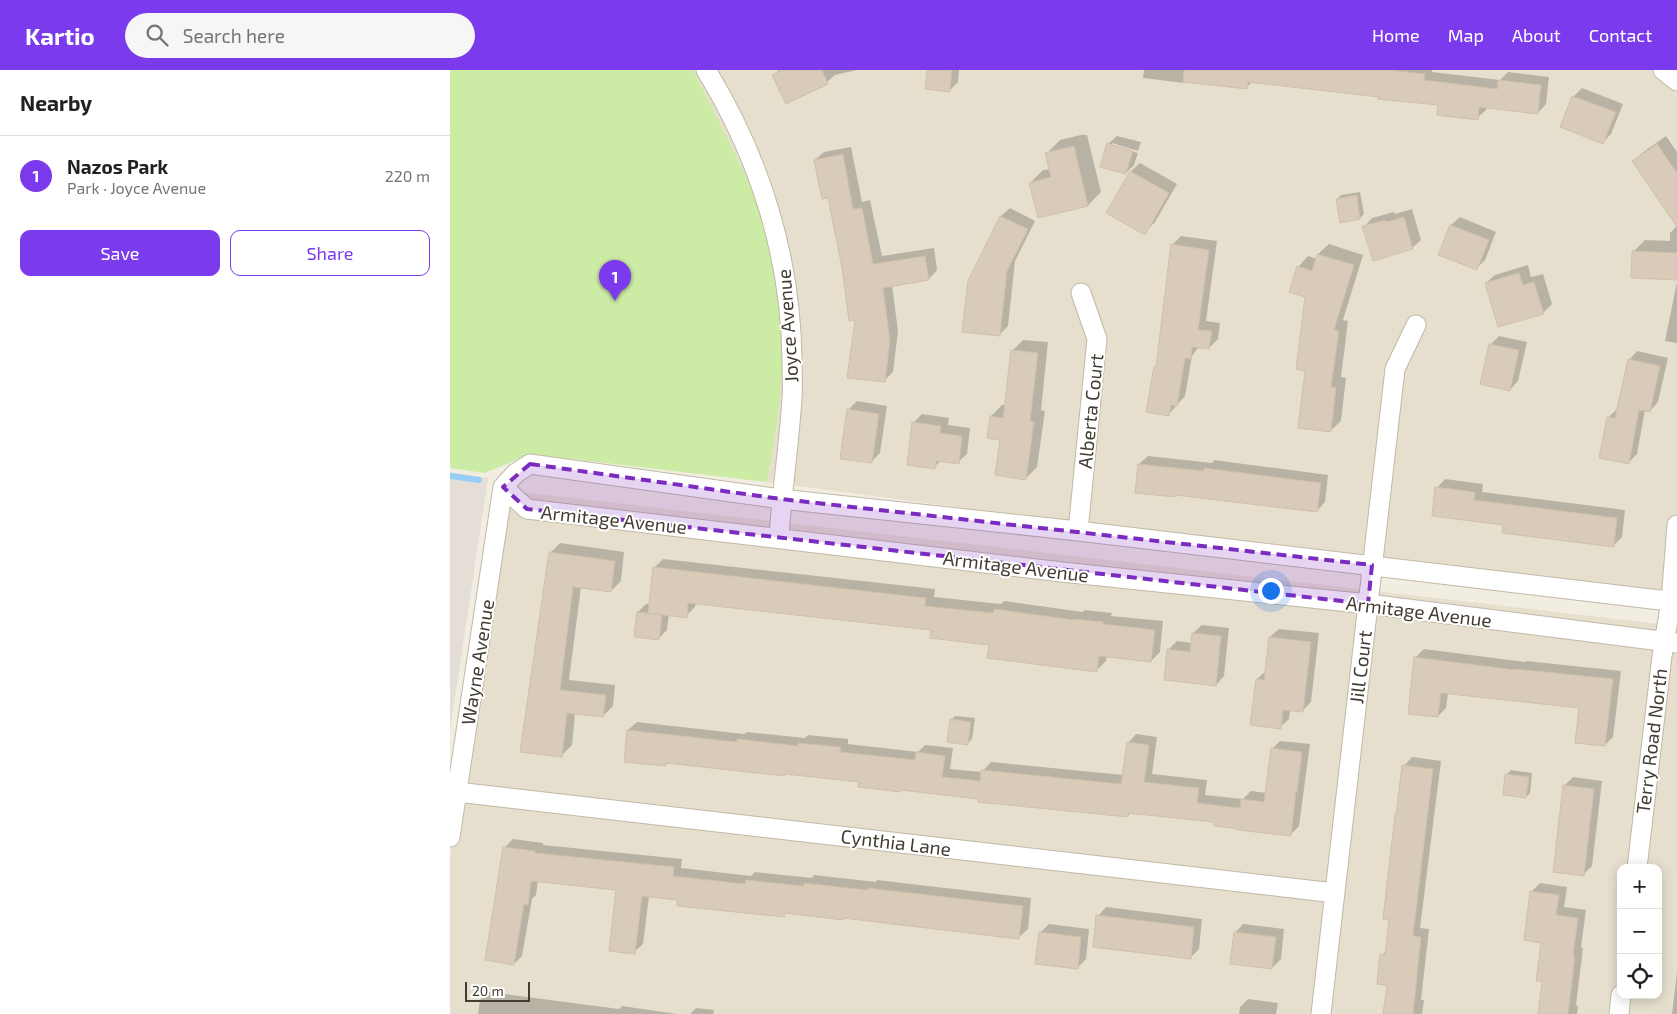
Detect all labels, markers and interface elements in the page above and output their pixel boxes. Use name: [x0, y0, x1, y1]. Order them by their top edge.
search box: [125, 13, 475, 58]
text: Kartio: [25, 21, 95, 50]
icon: search: [143, 21, 171, 49]
text: Search here: [183, 24, 285, 47]
text: Home: [1372, 24, 1420, 46]
text: Map: [1448, 24, 1484, 46]
text: About: [1512, 24, 1561, 46]
text: Contact: [1589, 24, 1652, 46]
text: Nearby: [20, 90, 92, 115]
text: Nazos Park: [67, 155, 168, 178]
text: 1: [33, 166, 39, 185]
text: 220 m: [385, 166, 430, 185]
text: Park · Joyce Avenue: [67, 178, 206, 197]
button: Save: [20, 230, 220, 276]
button: Share: [230, 230, 430, 276]
pin: 1: [599, 260, 631, 301]
street label: Joyce Avenue: [772, 268, 802, 384]
street label: Alberta Court: [1073, 352, 1107, 470]
street label: Armitage Avenue: [540, 500, 688, 538]
street label: Armitage Avenue: [942, 546, 1090, 586]
your location: [1258, 578, 1284, 604]
street label: Armitage Avenue: [1345, 591, 1493, 631]
street label: Wayne Avenue: [456, 597, 498, 727]
street label: Jill Court: [1344, 629, 1376, 705]
street label: Terry Road North: [1631, 667, 1671, 815]
street label: Cynthia Lane: [840, 824, 952, 860]
map controls: [1617, 864, 1662, 999]
button: +: [1617, 864, 1662, 909]
button: −: [1617, 909, 1662, 954]
button: locate: [1617, 954, 1662, 999]
scale bar: [465, 979, 530, 1002]
text: 20 m: [472, 982, 504, 999]

